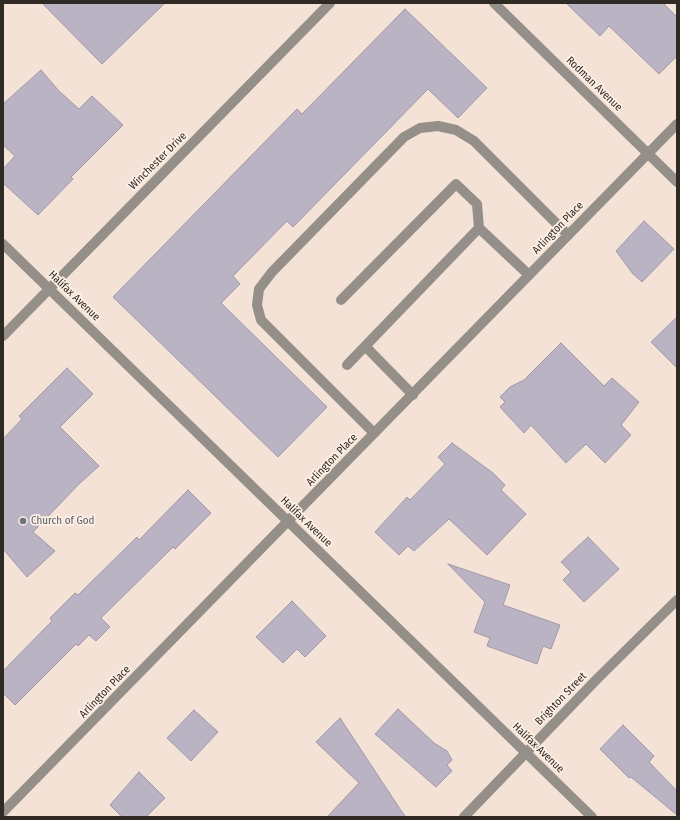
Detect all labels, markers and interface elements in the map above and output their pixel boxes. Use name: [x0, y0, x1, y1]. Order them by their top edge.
street label: Rodman Avenue: [563, 54, 625, 114]
street label: Winchester Drive: [126, 129, 190, 193]
street label: Arlington Place: [530, 199, 586, 257]
street label: Halifax Avenue: [45, 268, 103, 324]
street label: Arlington Place: [304, 431, 360, 489]
street label: Halifax Avenue: [277, 494, 335, 550]
place label: Church of God: [31, 514, 94, 528]
marker: Church of God: [18, 516, 28, 526]
street label: Arlington Place: [77, 663, 133, 721]
street label: Brighton Street: [533, 670, 589, 728]
street label: Halifax Avenue: [509, 720, 567, 776]

